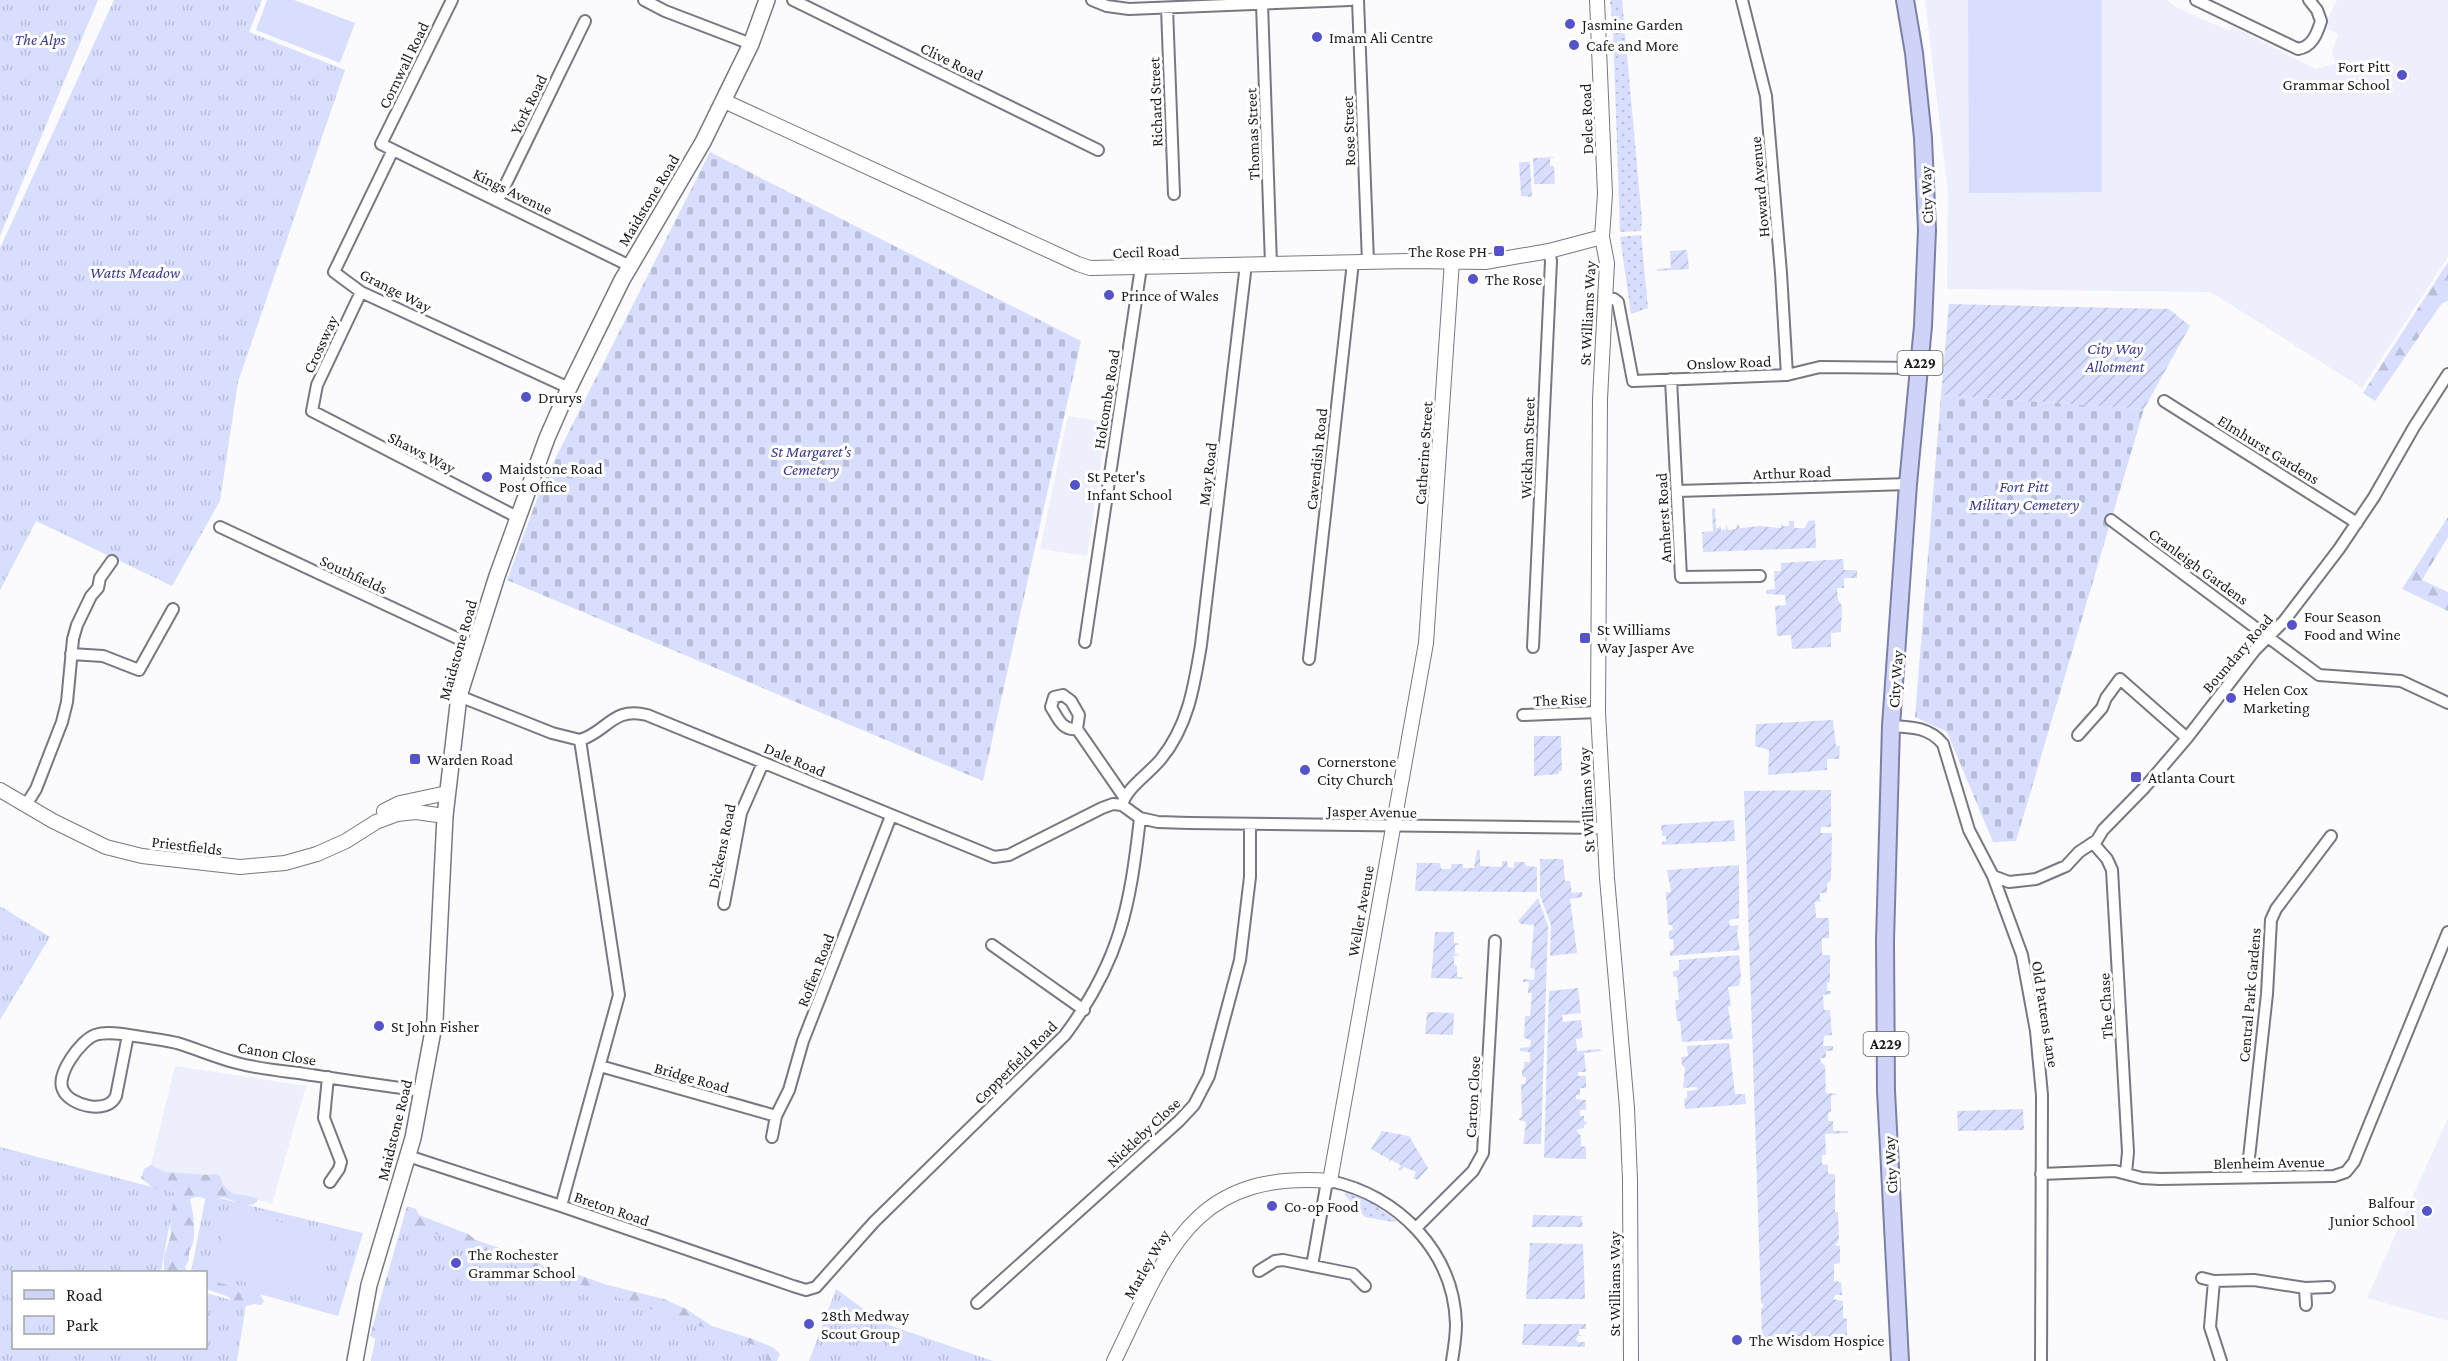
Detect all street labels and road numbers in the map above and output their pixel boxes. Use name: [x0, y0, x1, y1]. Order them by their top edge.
street label: Cornwall Road: [375, 19, 432, 111]
street label: Clive Road: [918, 39, 986, 84]
street label: Richard Street: [1145, 56, 1166, 147]
street label: York Road: [507, 71, 550, 137]
street label: Delce Road: [1577, 83, 1596, 155]
street label: Thomas Street: [1242, 87, 1263, 180]
street label: Rose Street: [1339, 95, 1358, 166]
street label: Howard Avenue: [1747, 136, 1772, 238]
street label: Maidstone Road: [614, 151, 683, 249]
street label: Kings Avenue: [470, 165, 555, 219]
street label: City Way: [1917, 165, 1937, 224]
street label: Cecil Road: [1112, 242, 1180, 261]
street label: St Williams Way: [1576, 259, 1600, 366]
street label: Grange Way: [357, 265, 435, 317]
street label: Crossway: [300, 312, 342, 376]
street label: Holcombe Road: [1090, 347, 1123, 450]
road number: A229: [1898, 351, 1942, 375]
street label: Onslow Road: [1686, 353, 1772, 372]
street label: Wickham Street: [1517, 396, 1538, 499]
street label: Catherine Street: [1411, 400, 1436, 505]
street label: Cavendish Road: [1303, 407, 1330, 511]
street label: Elmhurst Gardens: [2215, 411, 2323, 487]
street label: Shaws Way: [385, 428, 459, 478]
street label: May Road: [1195, 441, 1221, 507]
street label: Arthur Road: [1753, 463, 1832, 482]
street label: Amherst Road: [1653, 472, 1674, 563]
street label: Cranleigh Gardens: [2145, 525, 2252, 609]
street label: Southfields: [317, 551, 390, 597]
street label: Maidstone Road: [435, 597, 480, 702]
street label: Boundary Road: [2199, 610, 2277, 697]
street label: City Way: [1885, 649, 1907, 709]
street label: The Rise: [1533, 690, 1587, 709]
street label: Dale Road: [762, 739, 828, 780]
street label: St Williams Way: [1575, 746, 1599, 853]
street label: Dickens Road: [704, 802, 739, 890]
street label: Jasper Avenue: [1325, 802, 1417, 822]
street label: Priestfields: [151, 833, 223, 858]
street label: Weller Avenue: [1344, 864, 1377, 958]
street label: Central Park Gardens: [2235, 927, 2264, 1063]
street label: Roffen Road: [794, 931, 837, 1009]
street label: Old Pattens Lane: [2029, 959, 2062, 1069]
street label: The Chase: [2095, 973, 2116, 1039]
street label: Copperfield Road: [970, 1017, 1062, 1108]
road number: A229: [1864, 1032, 1908, 1056]
street label: Canon Close: [236, 1038, 318, 1069]
street label: Carton Close: [1462, 1056, 1483, 1138]
street label: Bridge Road: [652, 1059, 732, 1097]
street label: Maidstone Road: [374, 1077, 415, 1183]
street label: Nickleby Close: [1103, 1094, 1184, 1171]
street label: City Way: [1880, 1135, 1902, 1194]
street label: Blenheim Avenue: [2213, 1153, 2325, 1172]
street label: Breton Road: [572, 1188, 652, 1229]
street label: Marley Way: [1120, 1226, 1174, 1302]
street label: St Williams Way: [1606, 1231, 1624, 1337]

